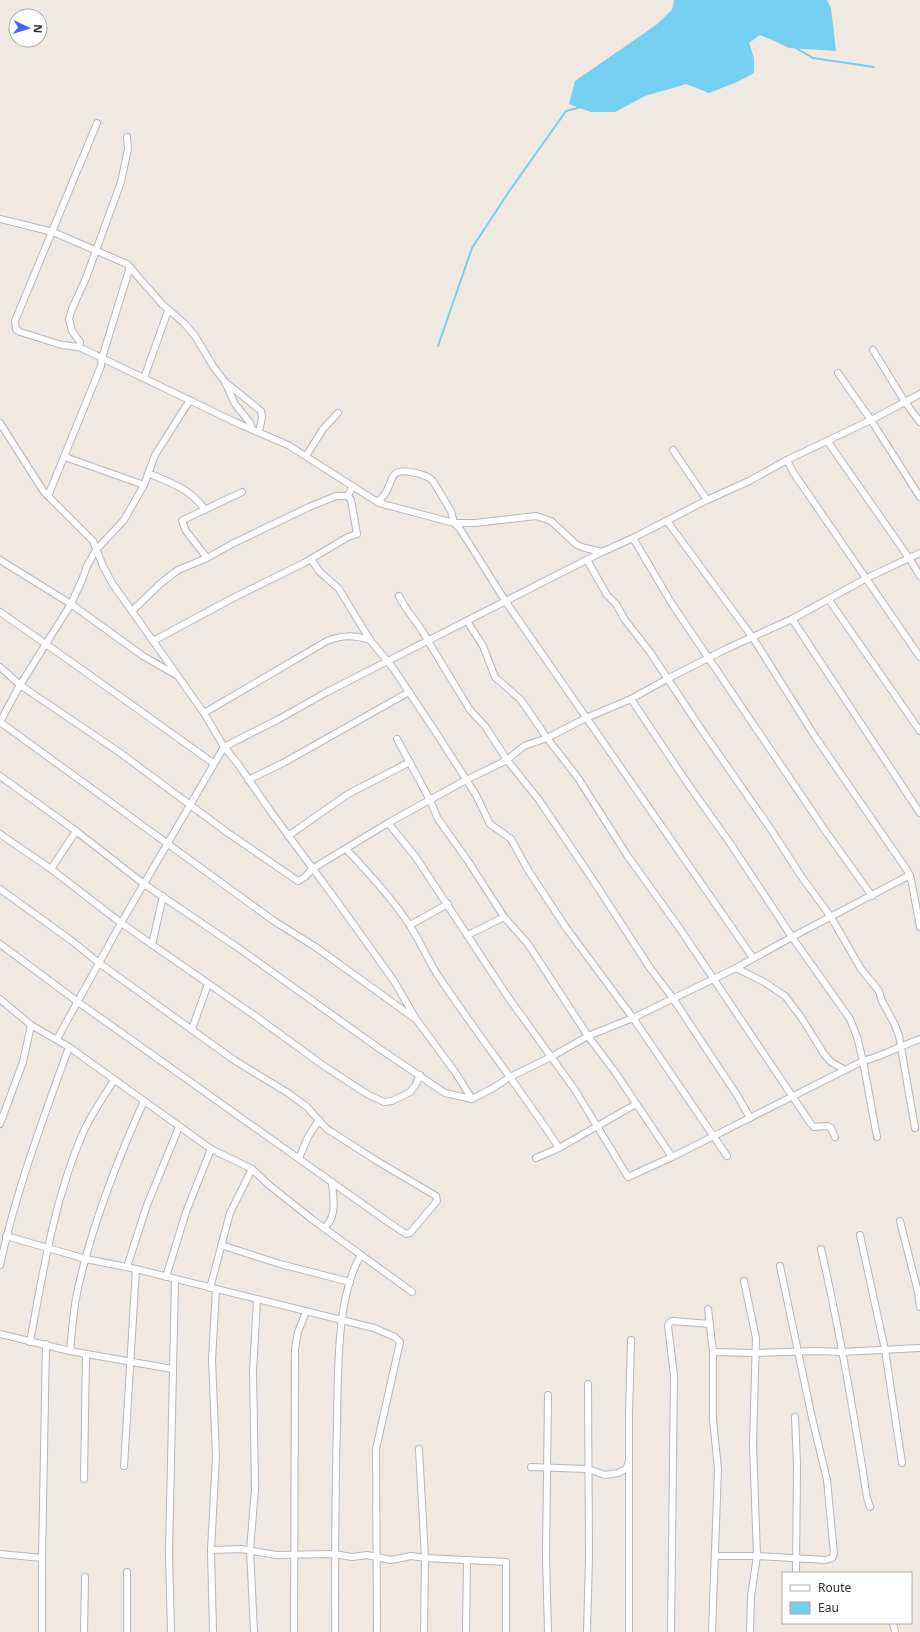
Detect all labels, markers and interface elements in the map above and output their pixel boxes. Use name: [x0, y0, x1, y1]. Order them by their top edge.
north arrow: [8, 8, 48, 48]
text: N: [31, 24, 46, 34]
legend: [782, 1572, 912, 1624]
text: Route: [818, 1579, 851, 1596]
text: Eau: [818, 1599, 839, 1616]

